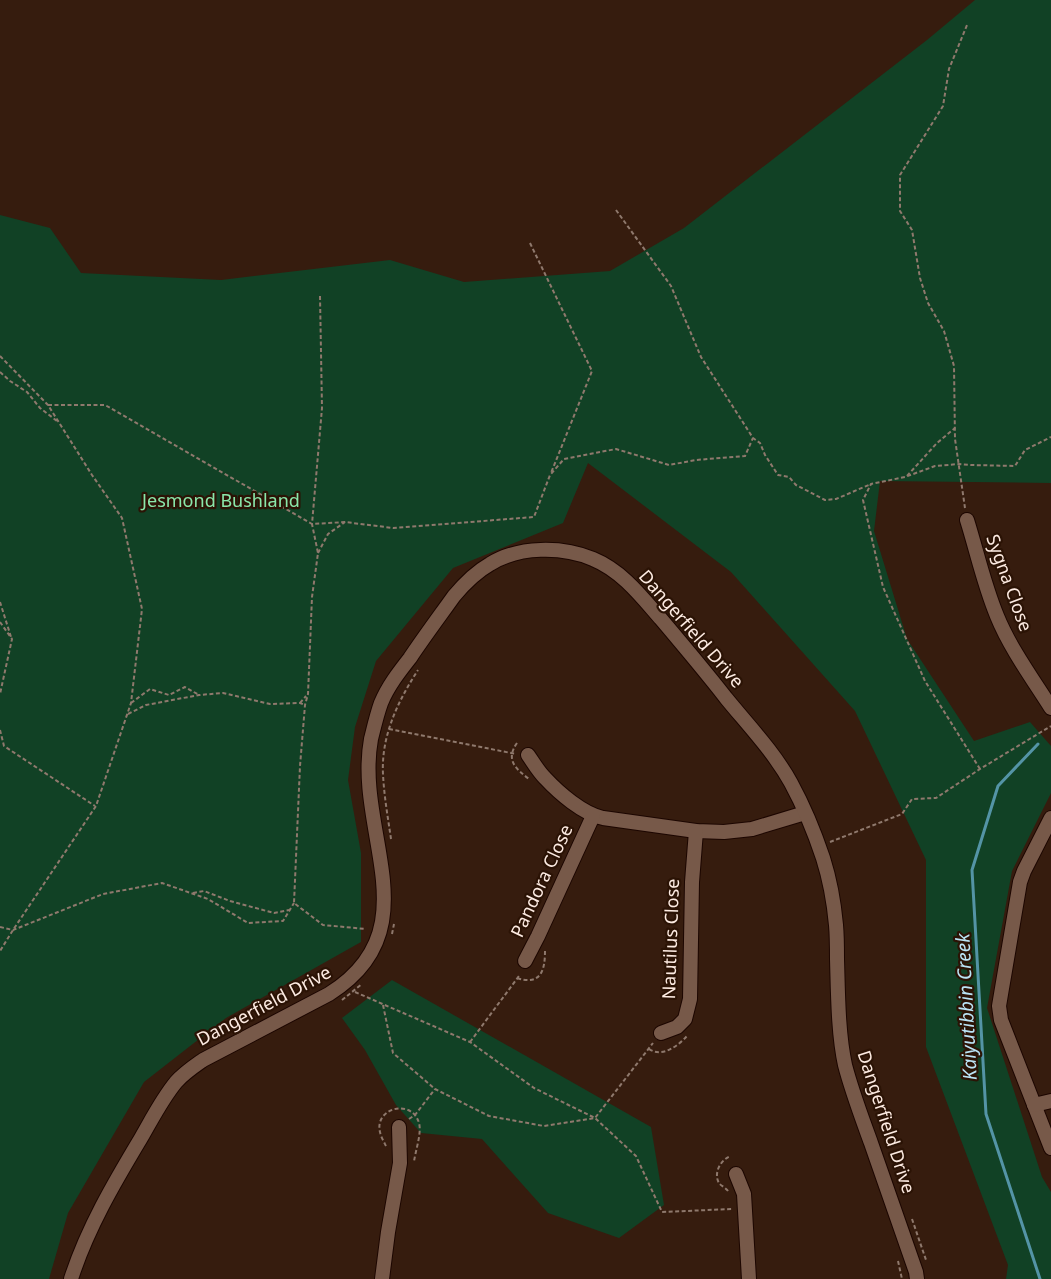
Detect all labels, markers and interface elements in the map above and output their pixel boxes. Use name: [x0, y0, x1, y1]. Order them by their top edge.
park label: Jesmond Bushland: [140, 488, 300, 512]
street label: Sygna Close: [981, 531, 1039, 635]
street label: Dangerfield Drive: [634, 564, 750, 692]
street label: Pandora Close: [505, 820, 578, 941]
street label: Nautilus Close: [656, 878, 684, 1000]
water label: Kaiyutibbin Creek: [949, 932, 983, 1081]
street label: Dangerfield Drive: [192, 960, 335, 1051]
street label: Dangerfield Drive: [853, 1047, 921, 1196]

